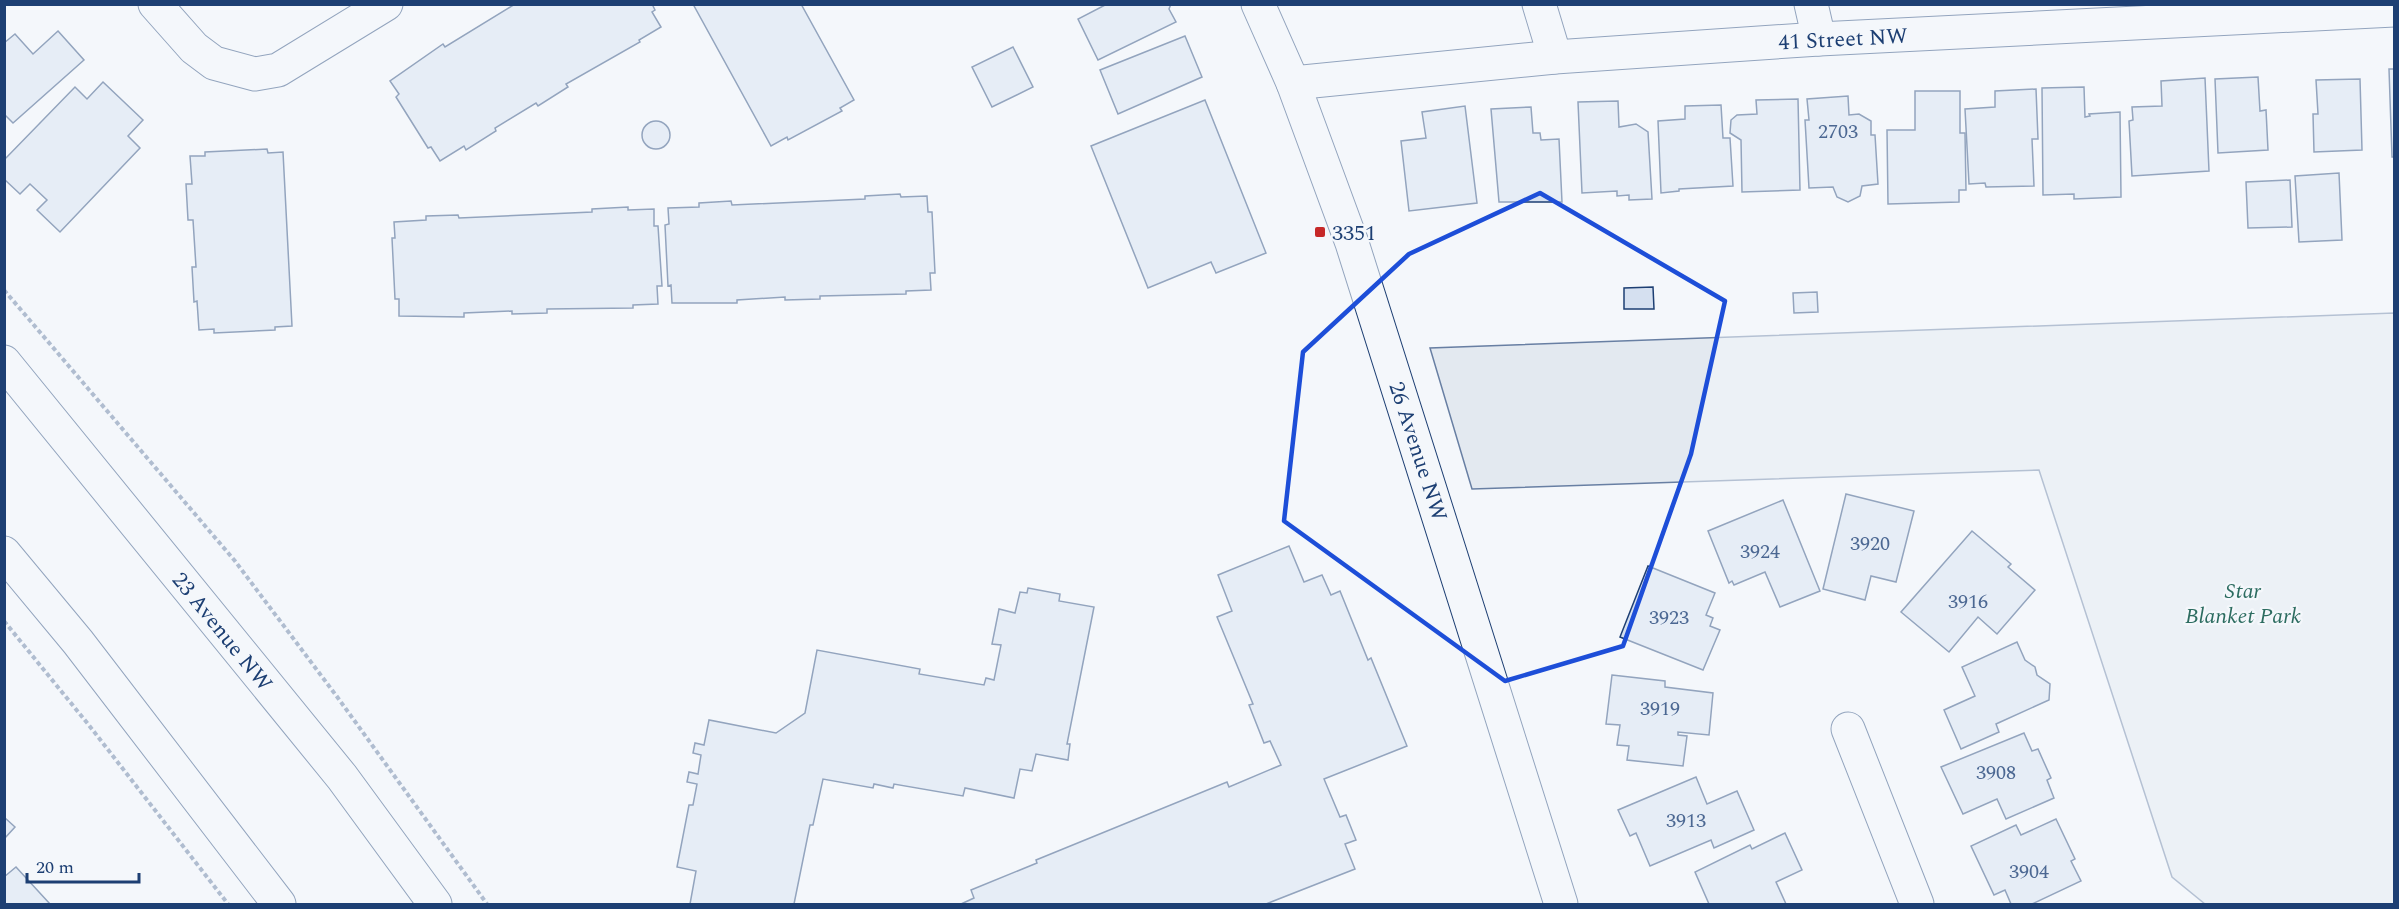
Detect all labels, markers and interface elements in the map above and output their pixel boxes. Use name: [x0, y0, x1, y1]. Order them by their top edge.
street label: 41 Street NW: [1777, 20, 1909, 59]
house number: 2703: [1818, 117, 1858, 147]
place label: 3351: [1332, 217, 1376, 250]
marker: 3351: [1313, 225, 1327, 239]
street label: 26 Avenue NW: [1380, 378, 1456, 526]
house number: 3920: [1850, 529, 1890, 559]
house number: 3924: [1740, 537, 1780, 567]
street label: 23 Avenue NW: [164, 565, 280, 699]
park label: Star Blanket Park: [2185, 575, 2301, 633]
house number: 3916: [1948, 587, 1988, 617]
house number: 3923: [1649, 603, 1689, 633]
house number: 3919: [1640, 694, 1680, 724]
house number: 3908: [1976, 758, 2016, 788]
house number: 3913: [1666, 806, 1706, 836]
scale bar: [27, 846, 140, 884]
text: 20 m: [36, 854, 74, 881]
house number: 3904: [2009, 857, 2049, 887]

